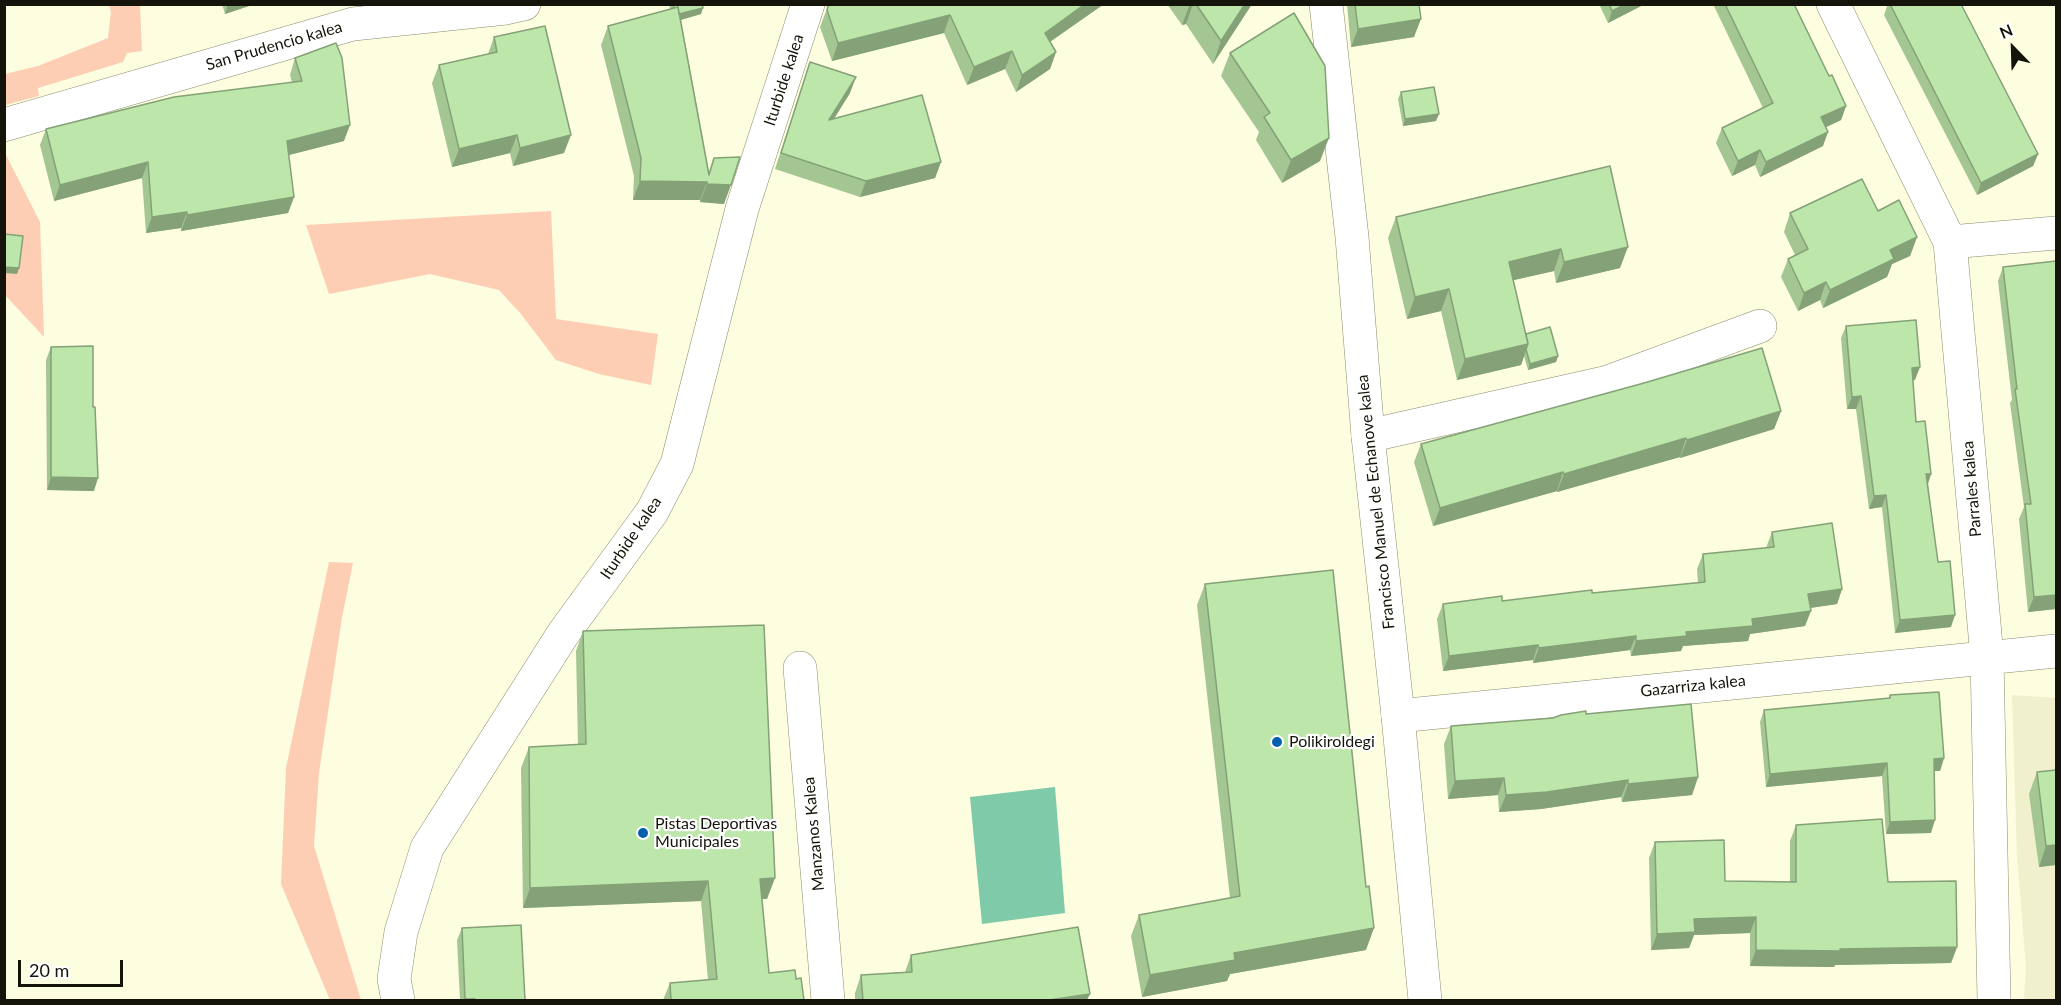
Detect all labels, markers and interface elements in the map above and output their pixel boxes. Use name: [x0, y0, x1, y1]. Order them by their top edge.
street label: San Prudencio kalea: [204, 17, 344, 75]
north arrow: [1983, 18, 2043, 78]
text: N: [1996, 20, 2015, 42]
street label: Iturbide kalea: [760, 32, 808, 128]
street label: Francisco Manuel de Echanove kalea: [1353, 374, 1399, 630]
street label: Parrales kalea: [1958, 440, 1986, 538]
street label: Iturbide kalea: [596, 493, 666, 583]
street label: Gazarriza kalea: [1639, 671, 1747, 701]
place label: Polikiroldegi: [1289, 732, 1375, 752]
marker: Polikiroldegi: [1270, 735, 1284, 749]
street label: Manzanos Kalea: [799, 776, 829, 892]
place label: Pistas Deportivas Municipales: [655, 814, 777, 852]
marker: Pistas Deportivas Municipales: [636, 826, 650, 840]
scale bar: [21, 948, 126, 986]
text: 20 m: [29, 959, 69, 981]

